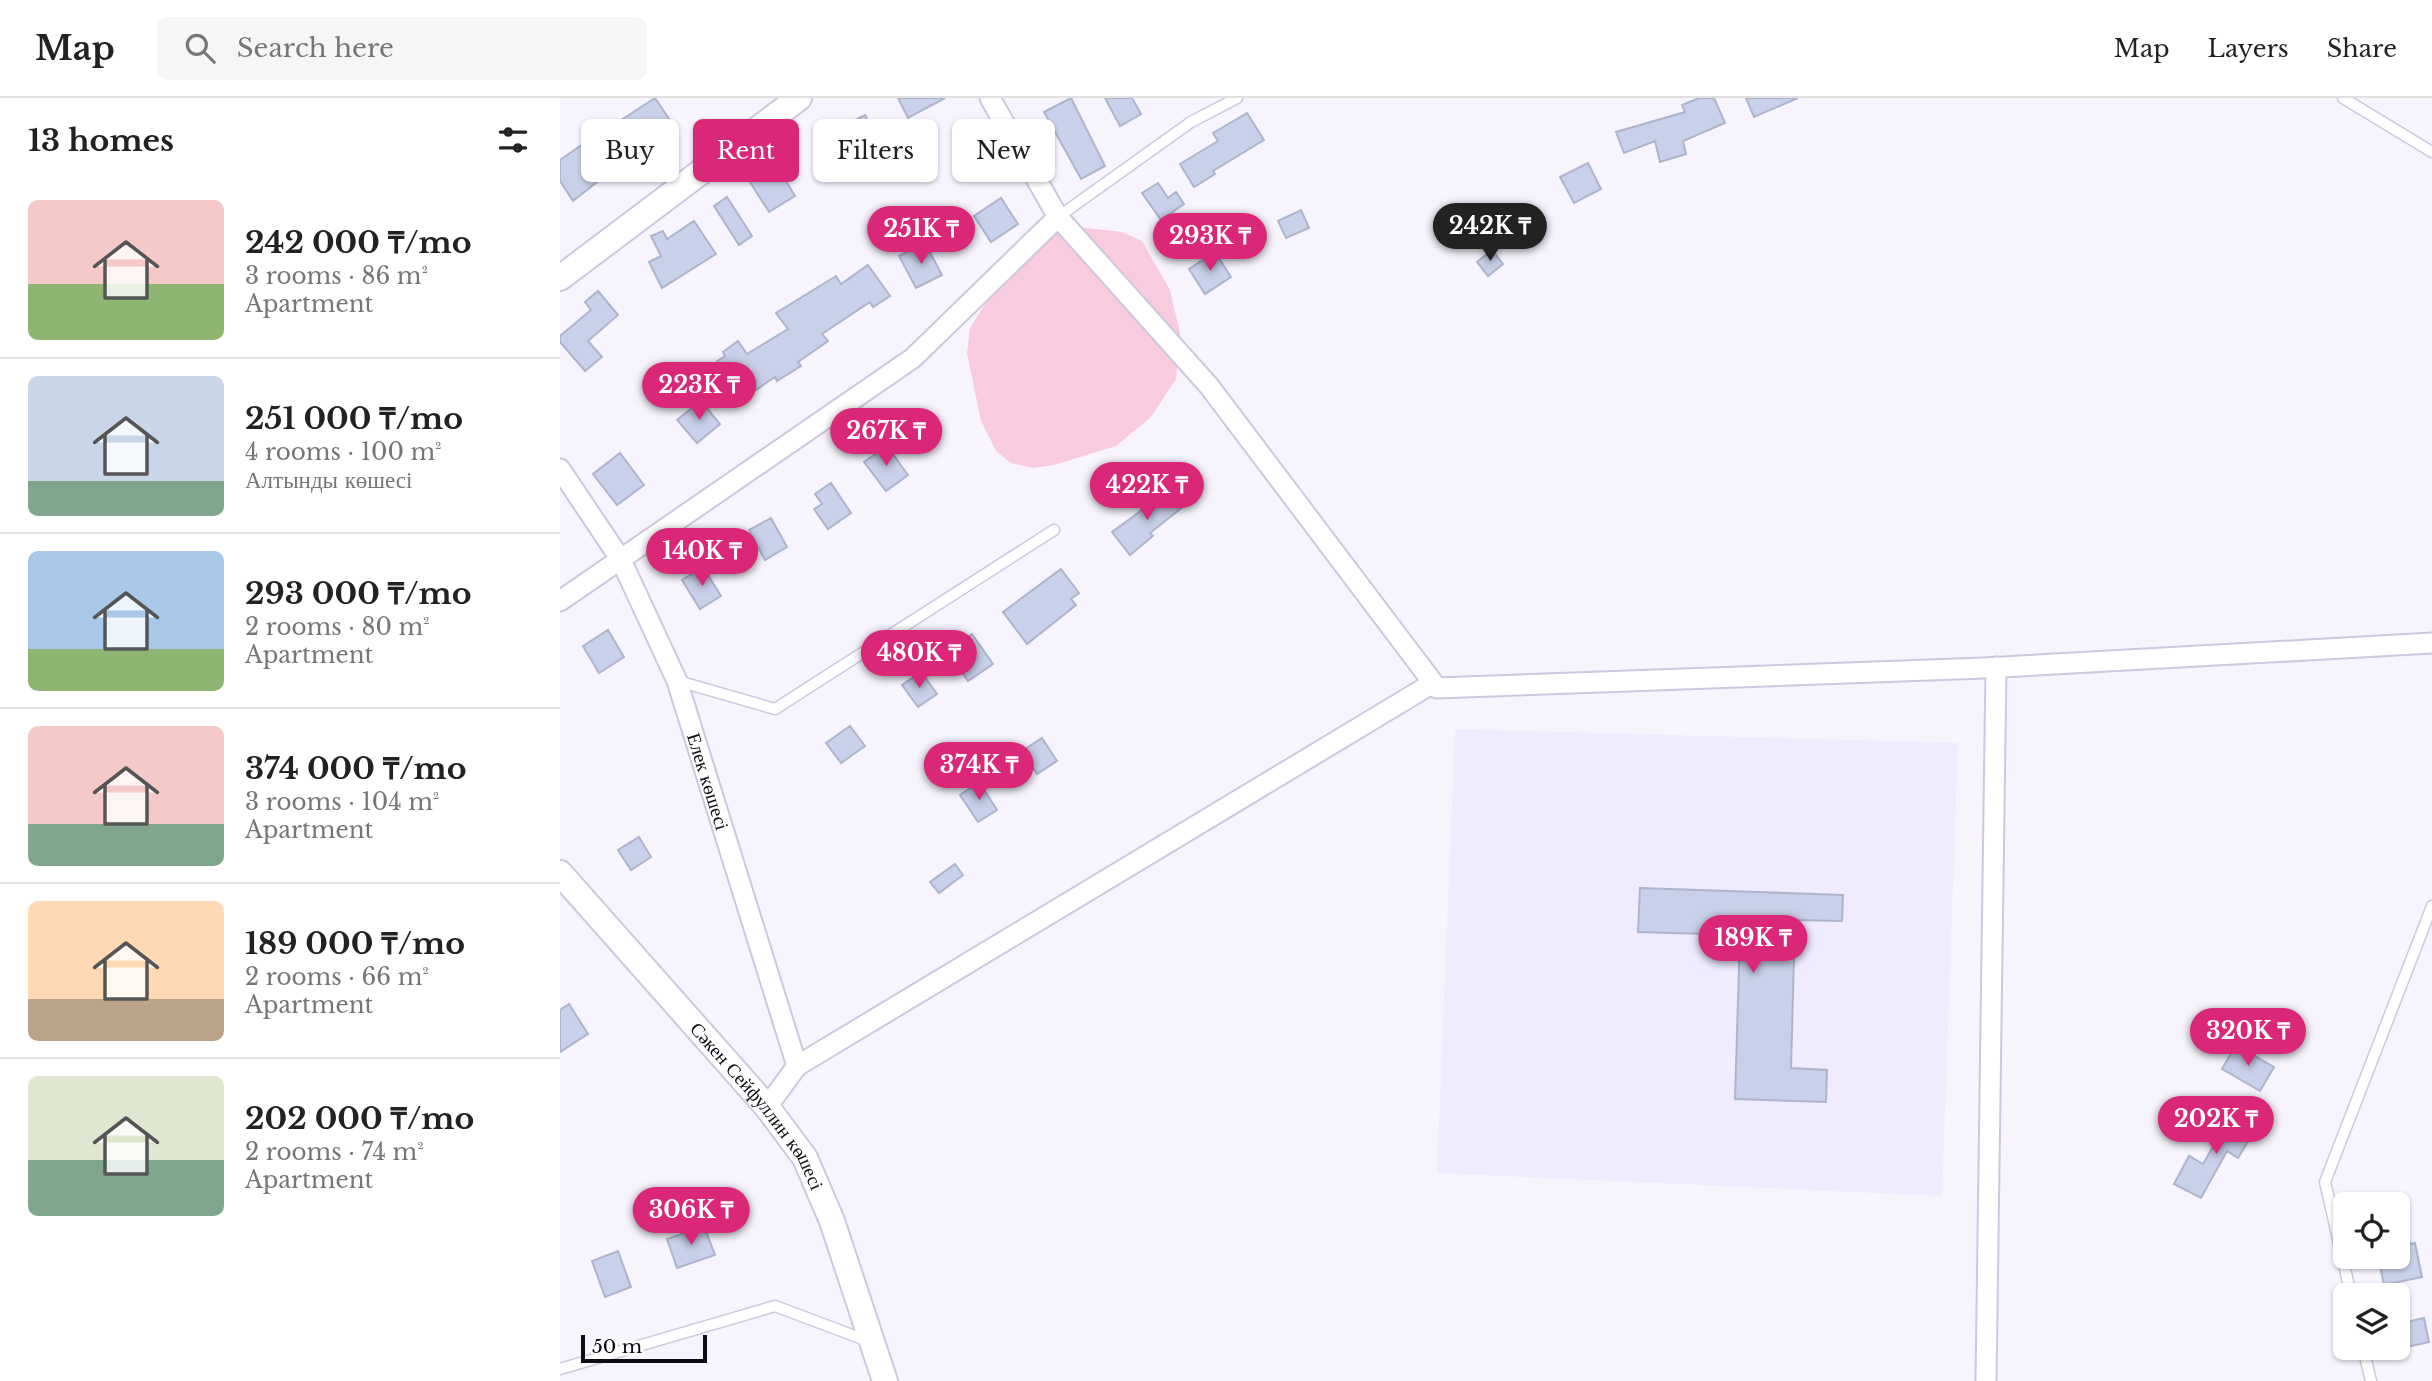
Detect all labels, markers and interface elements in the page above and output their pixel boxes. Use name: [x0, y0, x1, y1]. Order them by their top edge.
search box: [157, 17, 647, 80]
text: Map: [35, 28, 115, 69]
icon: search: [181, 29, 219, 67]
text: Search here: [237, 32, 394, 64]
text: Map: [2114, 34, 2170, 63]
text: Layers: [2208, 34, 2289, 63]
text: Share: [2327, 34, 2397, 63]
chip: Buy: [581, 119, 679, 182]
chip: Rent: [693, 119, 799, 182]
chip: Filters: [813, 119, 938, 182]
chip: New: [952, 119, 1055, 182]
icon: filters: [494, 121, 532, 159]
text: 13 homes: [28, 122, 174, 159]
pin: 242K ₸: [1433, 204, 1547, 263]
pin: 251K ₸: [864, 206, 978, 266]
text: 242K ₸: [1449, 212, 1531, 240]
pin: 293K ₸: [1153, 214, 1267, 273]
text: 251K ₸: [883, 215, 959, 243]
text: 293K ₸: [1169, 222, 1251, 250]
text: 242 000 ₸/mo: [245, 224, 472, 261]
icon: home: [84, 228, 168, 312]
text: 3 rooms · 86 m²: [245, 262, 428, 290]
text: Apartment: [245, 290, 373, 318]
pin: 223K ₸: [642, 362, 756, 422]
text: 223K ₸: [658, 371, 740, 399]
text: 251 000 ₸/mo: [245, 400, 463, 437]
icon: home: [84, 404, 168, 488]
pin: 267K ₸: [829, 408, 943, 468]
text: 267K ₸: [846, 417, 926, 445]
text: 4 rooms · 100 m²: [245, 438, 442, 466]
pin: 422K ₸: [1090, 462, 1204, 522]
text: Алтынды көшесі: [245, 466, 412, 494]
text: 422K ₸: [1106, 471, 1188, 499]
pin: 140K ₸: [645, 528, 759, 588]
text: 140K ₸: [662, 537, 742, 565]
text: 293 000 ₸/mo: [245, 575, 471, 612]
icon: home: [84, 579, 168, 663]
text: 2 rooms · 80 m²: [245, 613, 430, 641]
pin: 480K ₸: [862, 630, 976, 690]
text: 480K ₸: [877, 639, 961, 667]
text: Apartment: [245, 641, 373, 669]
street label: Елек көшесі: [682, 730, 734, 833]
pin: 374K ₸: [922, 742, 1036, 802]
text: 374 000 ₸/mo: [245, 750, 467, 787]
text: 374K ₸: [940, 751, 1018, 779]
icon: home: [84, 754, 168, 838]
text: 3 rooms · 104 m²: [245, 788, 439, 816]
text: Apartment: [245, 816, 373, 844]
pin: 189K ₸: [1696, 916, 1810, 975]
text: 189K ₸: [1714, 924, 1792, 952]
text: 189 000 ₸/mo: [245, 925, 465, 962]
icon: home: [84, 929, 168, 1013]
text: 2 rooms · 66 m²: [245, 963, 429, 991]
text: Apartment: [245, 991, 373, 1019]
pin: 320K ₸: [2191, 1009, 2305, 1068]
street label: Сәкен Сейфуллин көшесі: [686, 1017, 829, 1193]
text: 320K ₸: [2206, 1017, 2290, 1045]
pin: 202K ₸: [2159, 1096, 2273, 1156]
text: 202 000 ₸/mo: [245, 1100, 474, 1137]
icon: home: [84, 1104, 168, 1188]
text: 202K ₸: [2174, 1105, 2258, 1133]
text: 2 rooms · 74 m²: [245, 1138, 424, 1166]
text: Apartment: [245, 1166, 373, 1194]
pin: 306K ₸: [634, 1188, 748, 1247]
map controls: [2333, 1192, 2410, 1360]
button: locate: [2333, 1192, 2410, 1269]
text: 306K ₸: [649, 1196, 733, 1224]
button: layers: [2333, 1283, 2410, 1360]
scale bar: [581, 1332, 707, 1364]
text: 50 m: [592, 1335, 642, 1358]

